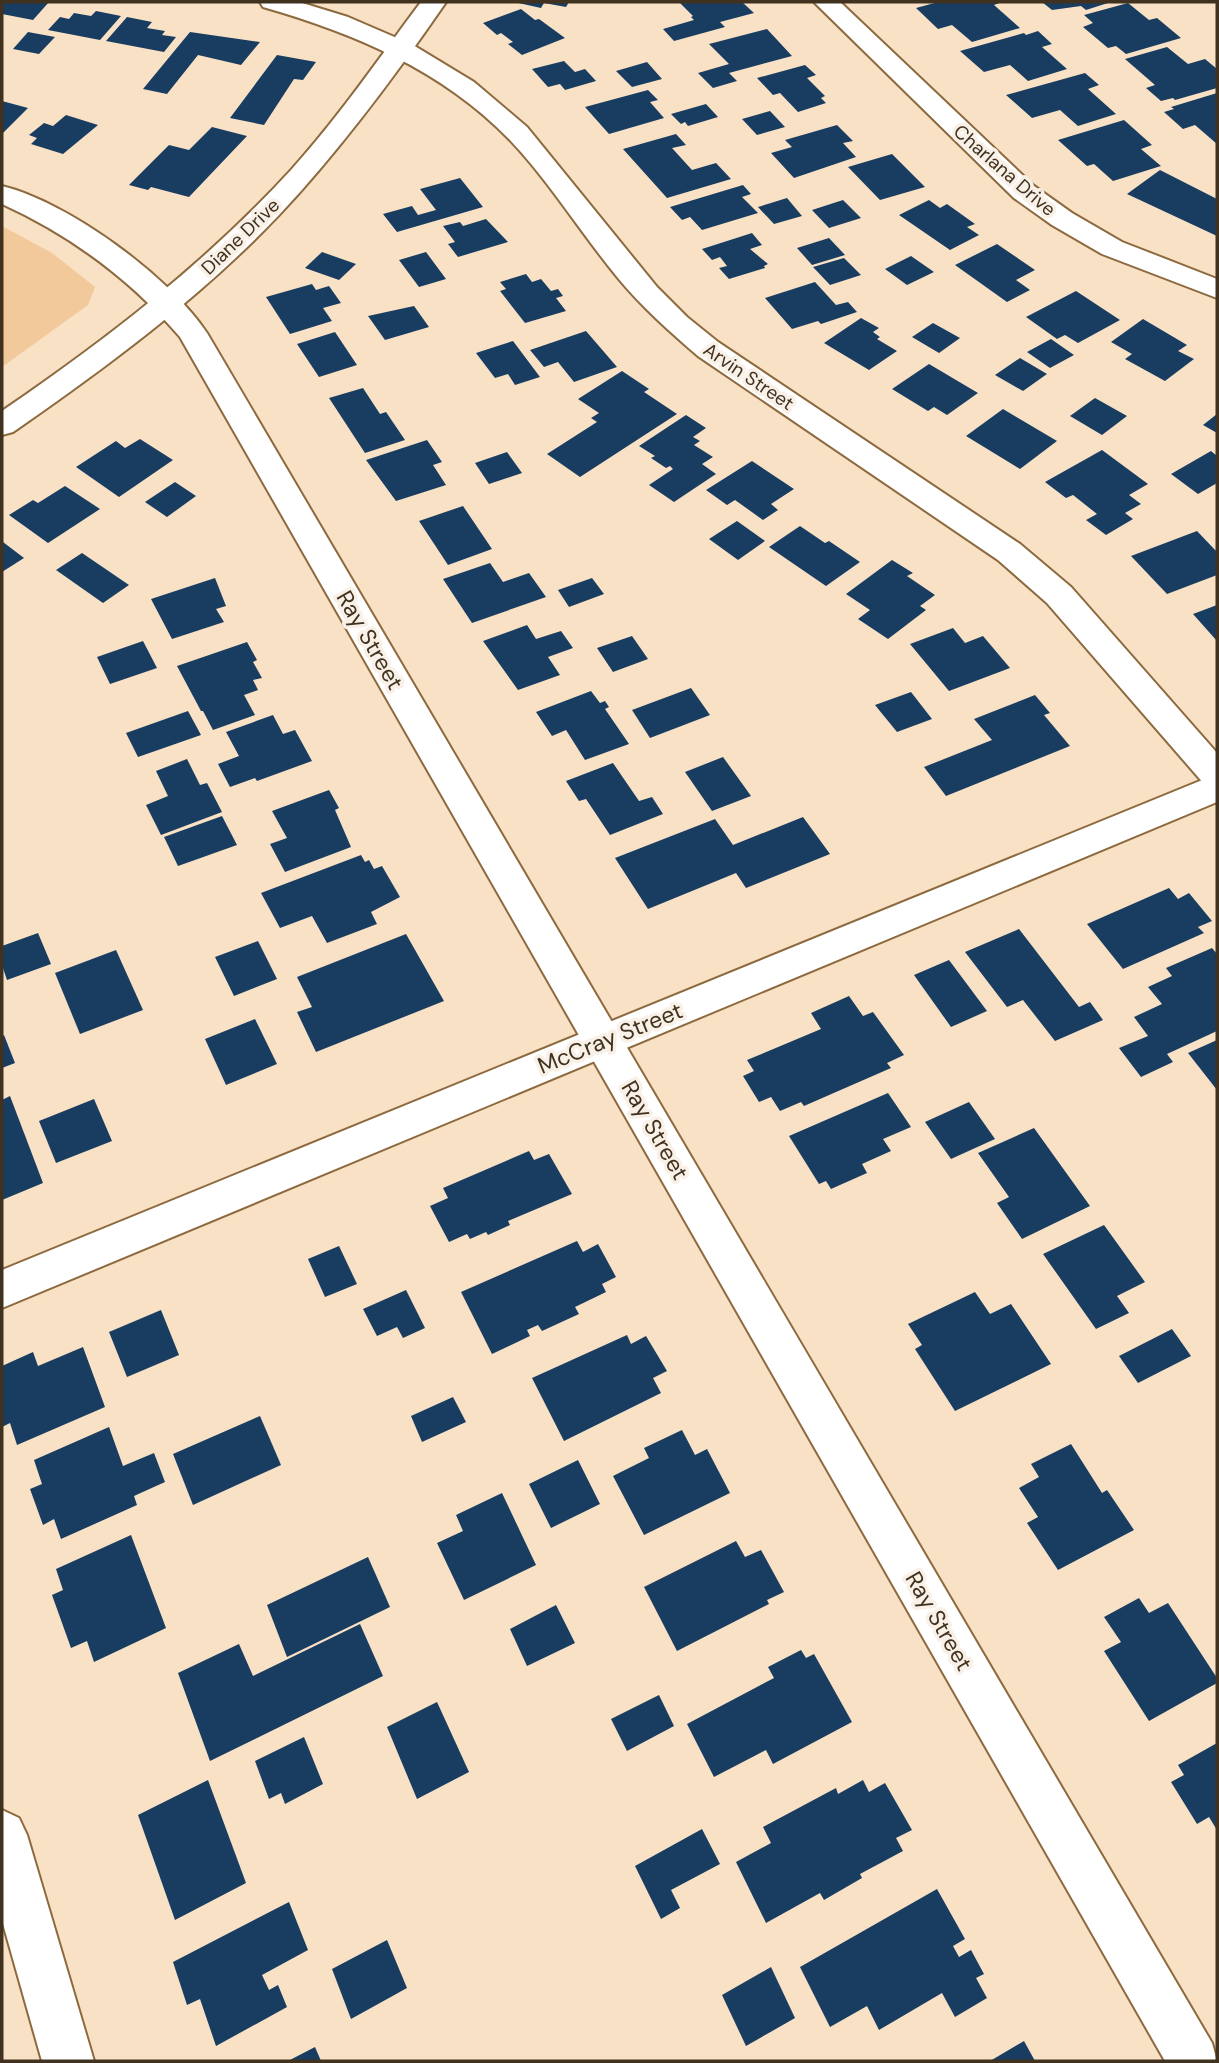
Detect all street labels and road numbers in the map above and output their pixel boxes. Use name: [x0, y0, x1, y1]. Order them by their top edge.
street label: Charlana Drive: [948, 119, 1061, 222]
street label: Diane Drive: [196, 193, 285, 280]
street label: Arvin Street: [699, 337, 799, 416]
street label: Ray Street: [330, 585, 410, 695]
street label: McCray Street: [533, 995, 687, 1081]
street label: Ray Street: [615, 1075, 695, 1185]
street label: Ray Street: [899, 1566, 979, 1676]

